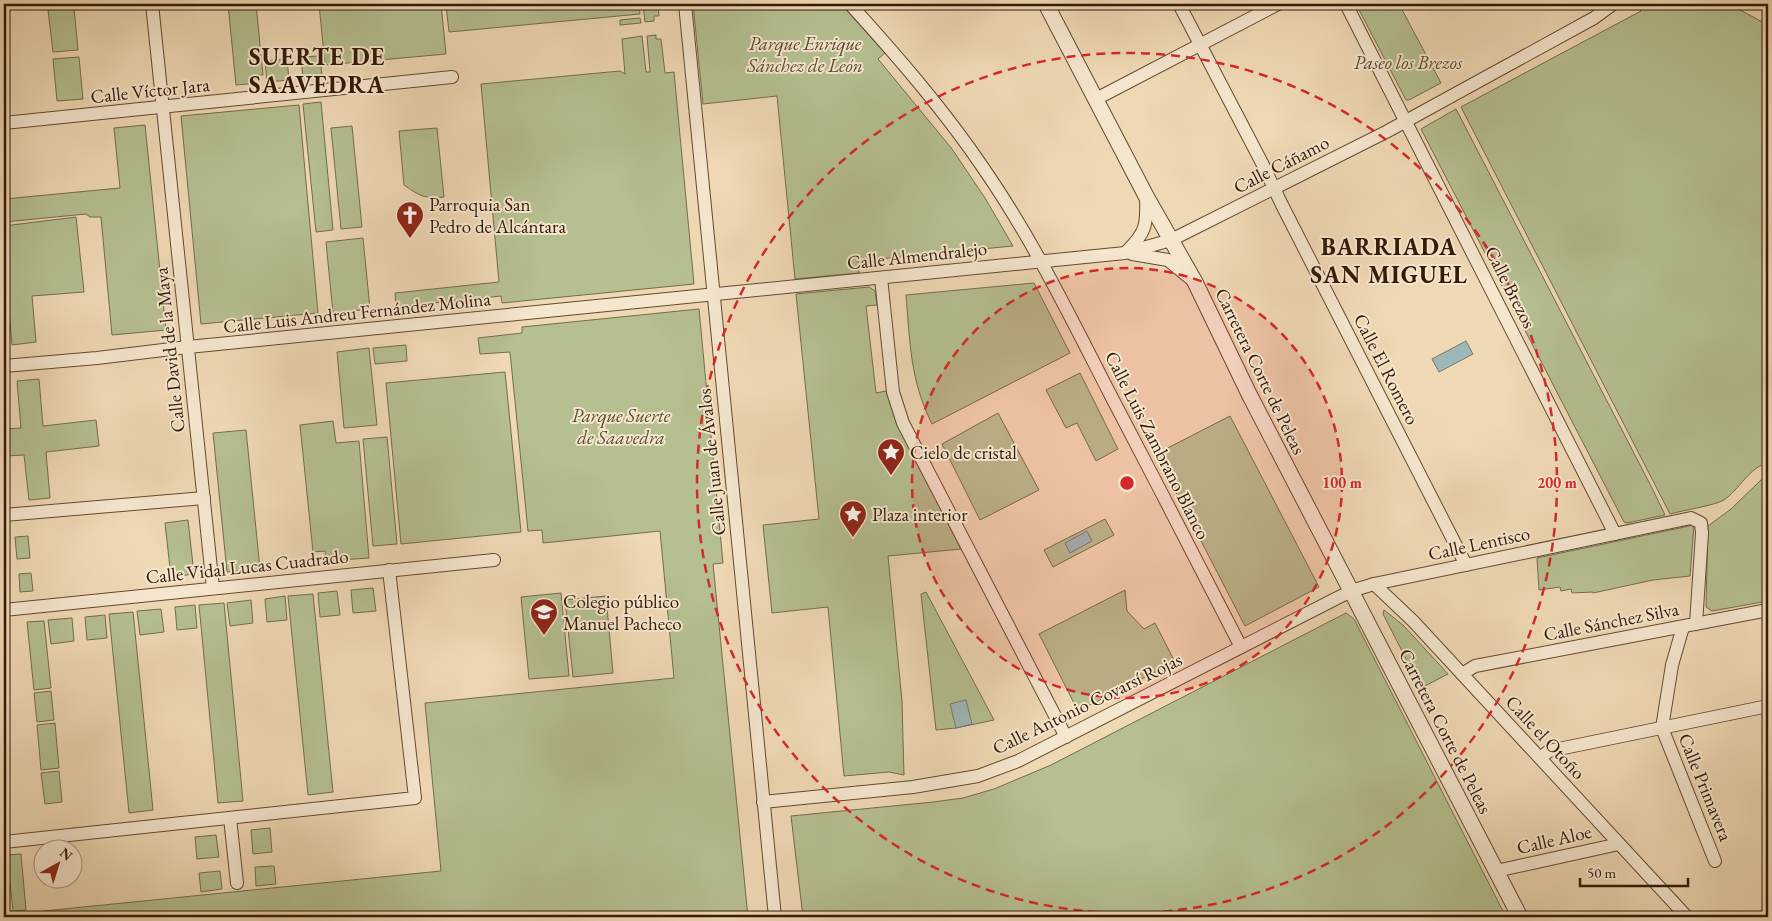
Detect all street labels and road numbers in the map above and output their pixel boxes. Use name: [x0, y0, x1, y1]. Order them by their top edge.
street label: Calle Víctor Jara: [89, 72, 211, 109]
street label: Calle Cáñamo: [1229, 130, 1333, 199]
street label: Calle Almendralejo: [846, 236, 988, 275]
street label: Calle Brezos: [1479, 242, 1542, 333]
street label: Calle David de la Maya: [148, 266, 191, 434]
street label: Carretera Corte de Peleas: [1209, 284, 1312, 459]
street label: Calle Luis Andreu Fernández Molina: [222, 286, 492, 339]
street label: Calle El Romero: [1348, 309, 1425, 429]
street label: Calle Luis Zambrano Blanco: [1099, 347, 1216, 544]
street label: Calle Juan de Ávalos: [691, 387, 732, 537]
street label: Calle Lentisco: [1426, 521, 1532, 566]
street label: Calle Vidal Lucas Cuadrado: [144, 543, 350, 590]
street label: Calle Sánchez Silva: [1541, 596, 1681, 647]
street label: Carretera Corte de Peleas: [1393, 644, 1498, 818]
street label: Calle Antonio Covarsí Rojas: [988, 647, 1186, 760]
street label: Calle el Otoño: [1500, 690, 1591, 785]
street label: Calle Primavera: [1673, 730, 1739, 845]
street label: Calle Aloe: [1514, 819, 1594, 860]

